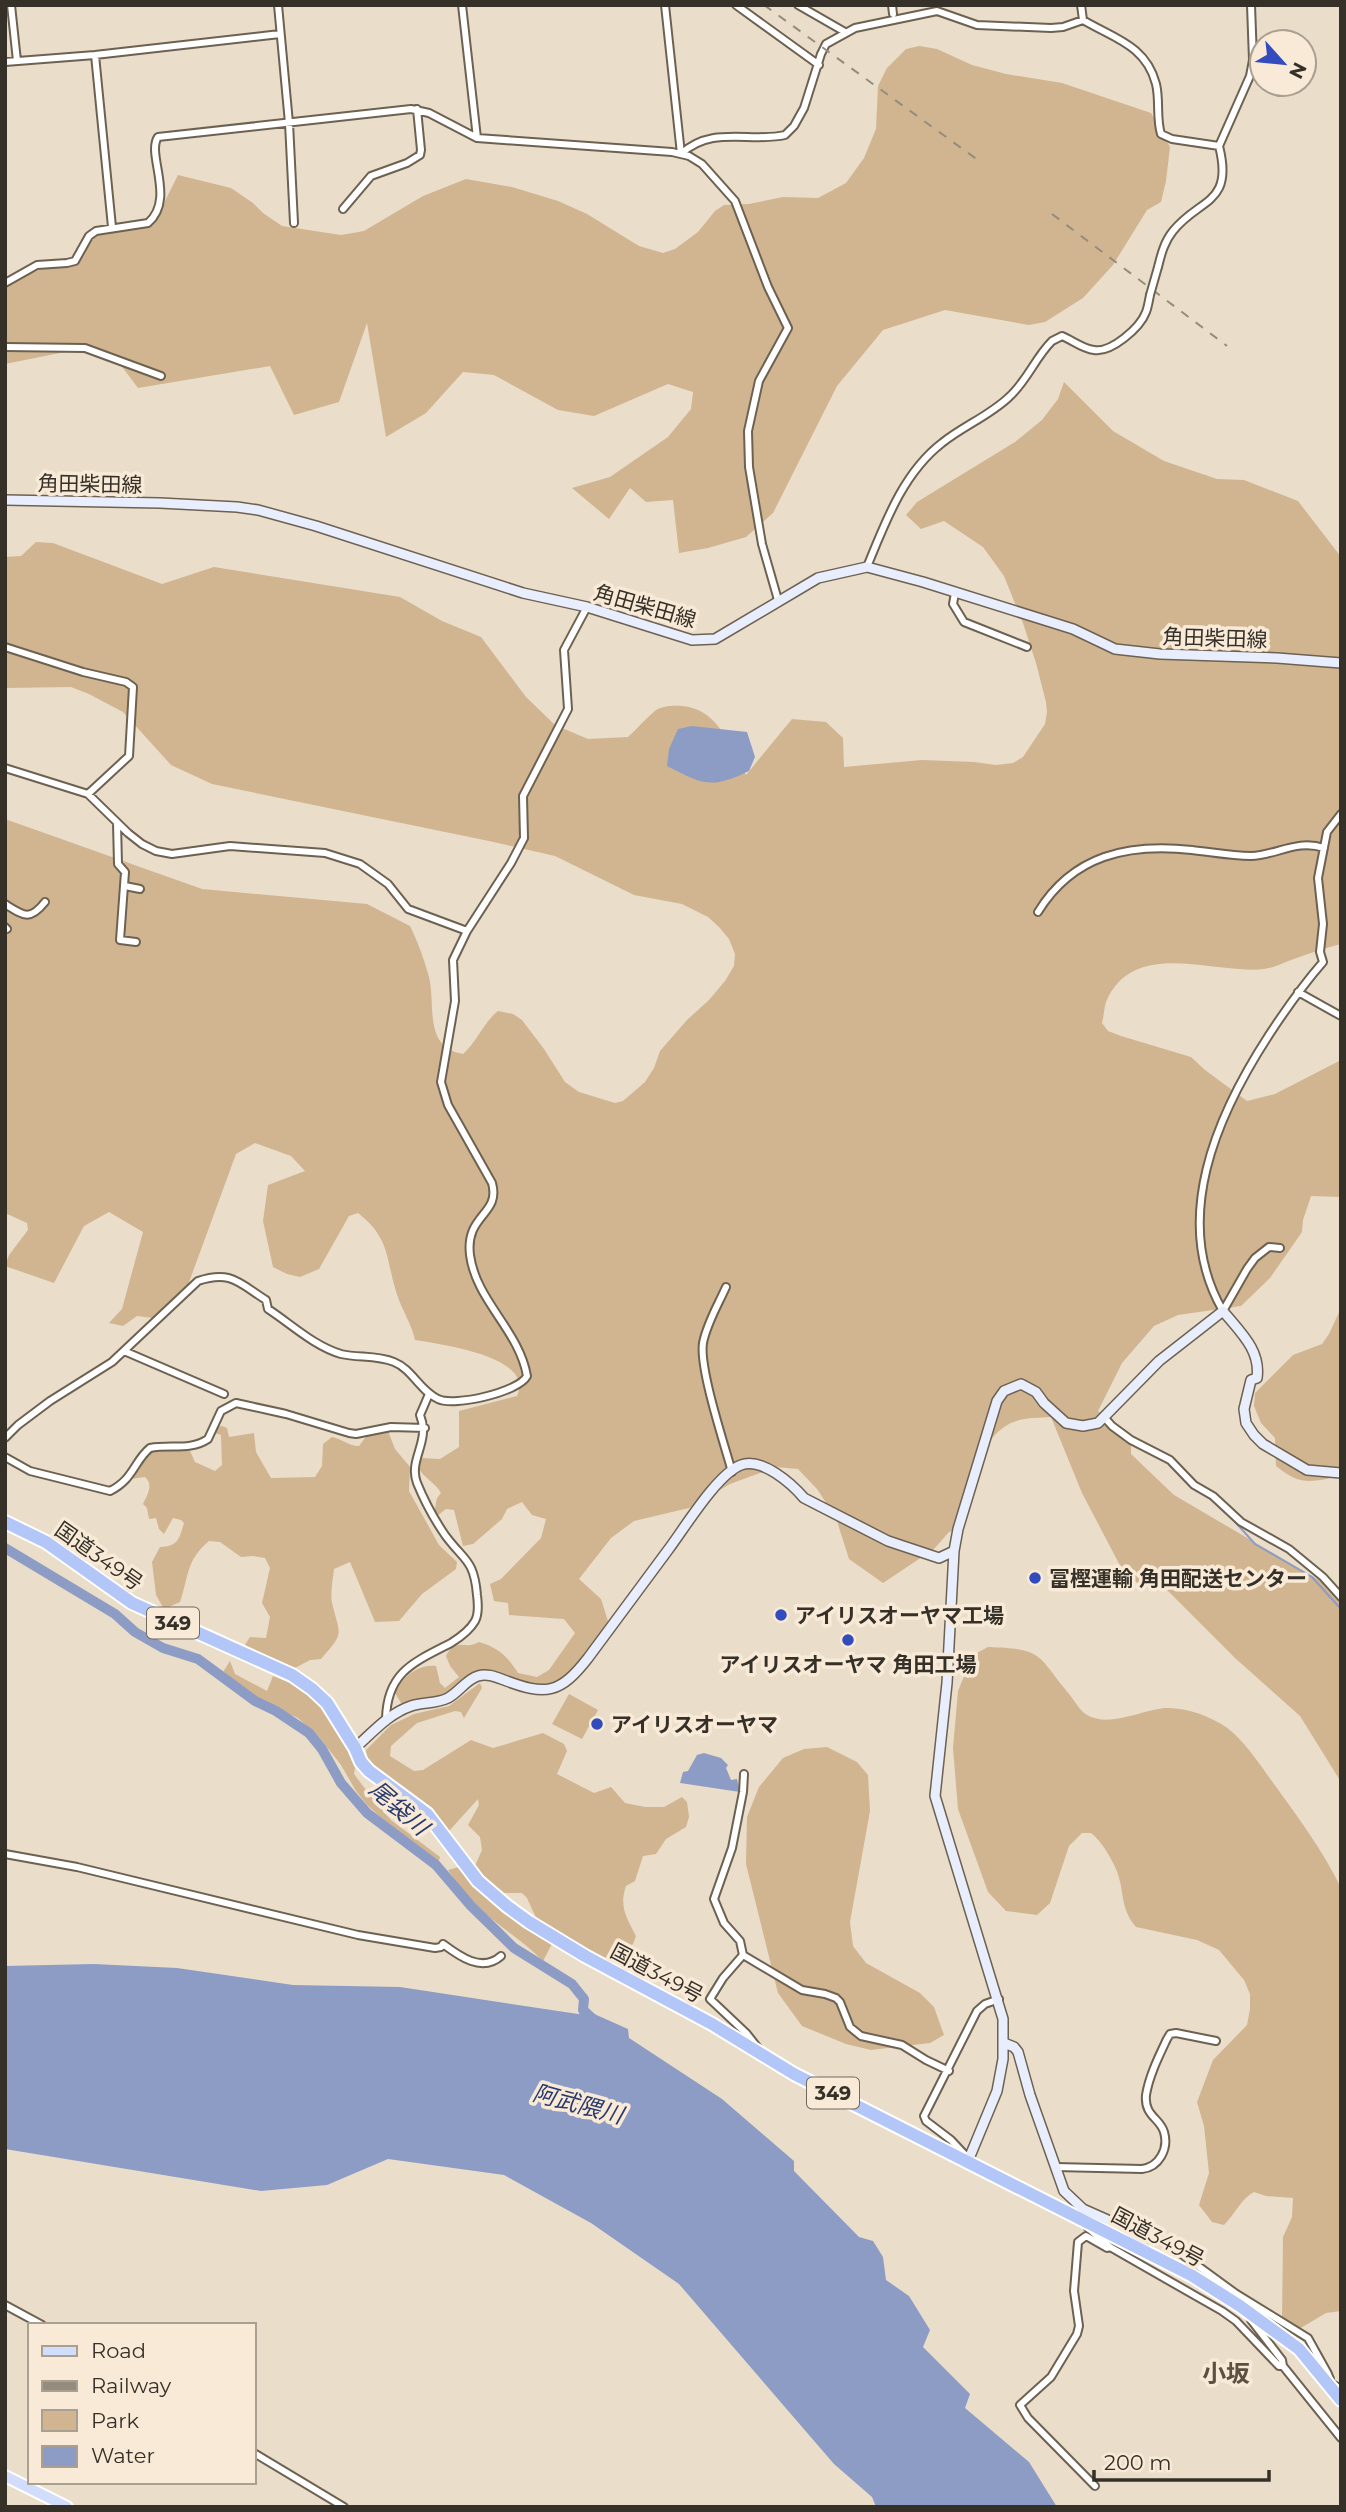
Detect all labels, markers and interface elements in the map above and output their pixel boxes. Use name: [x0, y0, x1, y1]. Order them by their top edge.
north arrow: [1248, 28, 1318, 98]
text: N: [1284, 58, 1311, 83]
street label: 角田柴田線: [37, 471, 143, 497]
street label: 角田柴田線: [591, 580, 699, 632]
street label: 角田柴田線: [1162, 624, 1268, 652]
street label: 国道349号: [50, 1517, 148, 1595]
place label: 冨樫運輸 角田配送センター: [1049, 1566, 1307, 1591]
marker: 冨樫運輸 角田配送センター: [1027, 1570, 1043, 1586]
place label: アイリスオーヤマ工場: [795, 1603, 1004, 1628]
marker: アイリスオーヤマ工場: [773, 1607, 789, 1623]
road number: 349: [147, 1608, 199, 1638]
marker: アイリスオーヤマ 角田工場: [840, 1632, 856, 1648]
place label: アイリスオーヤマ 角田工場: [720, 1652, 976, 1677]
place label: アイリスオーヤマ: [611, 1712, 778, 1737]
marker: アイリスオーヤマ: [589, 1716, 605, 1732]
water label: 尾袋川: [364, 1775, 436, 1843]
street label: 国道349号: [606, 1938, 708, 2008]
road number: 349: [807, 2078, 859, 2108]
water label: 阿武隈川: [530, 2079, 629, 2130]
street label: 国道349号: [1107, 2202, 1209, 2272]
legend: [28, 2323, 256, 2484]
text: Road: [91, 2338, 146, 2363]
district label: 小坂: [1202, 2359, 1250, 2388]
text: Railway: [91, 2373, 172, 2398]
text: Park: [91, 2408, 139, 2433]
scale bar: [1094, 2438, 1269, 2482]
text: Water: [91, 2443, 155, 2468]
text: 200 m: [1104, 2450, 1171, 2475]

